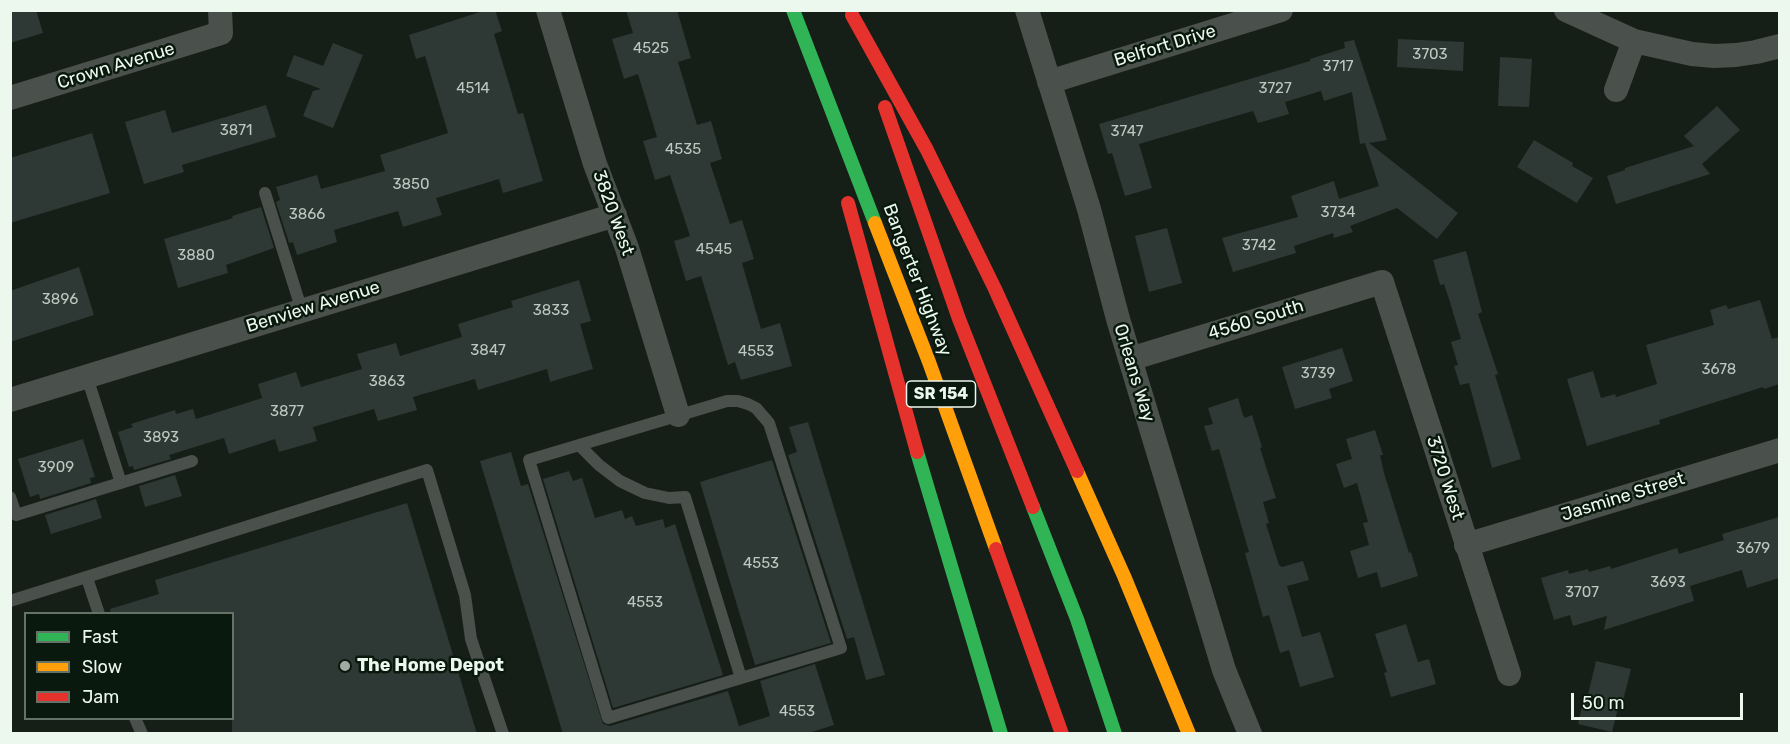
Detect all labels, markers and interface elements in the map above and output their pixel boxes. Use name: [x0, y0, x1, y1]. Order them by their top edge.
street label: Belfort Drive: [1112, 20, 1218, 72]
street label: Crown Avenue: [55, 38, 177, 94]
house number: 4525: [633, 40, 669, 58]
house number: 3703: [1412, 46, 1448, 64]
house number: 3717: [1323, 58, 1353, 76]
house number: 4514: [456, 80, 490, 98]
house number: 3727: [1258, 80, 1292, 98]
house number: 3871: [220, 122, 252, 140]
house number: 3747: [1111, 123, 1143, 141]
house number: 4535: [665, 141, 701, 159]
street label: 3820 West: [588, 167, 638, 259]
house number: 3850: [393, 176, 429, 194]
street label: Bangerter Highway: [878, 201, 956, 359]
house number: 3734: [1320, 204, 1356, 222]
house number: 3866: [289, 206, 325, 224]
house number: 3742: [1242, 237, 1276, 255]
house number: 4545: [696, 241, 732, 259]
house number: 3880: [177, 247, 215, 265]
street label: Benview Avenue: [243, 276, 383, 338]
house number: 3896: [42, 291, 78, 309]
street label: 4560 South: [1206, 295, 1306, 345]
house number: 3833: [533, 302, 569, 320]
street label: Orleans Way: [1109, 321, 1159, 425]
house number: 3847: [470, 342, 506, 360]
house number: 4553: [738, 343, 774, 361]
house number: 3678: [1702, 361, 1736, 379]
house number: 3739: [1301, 365, 1335, 383]
house number: 3863: [369, 373, 405, 391]
road number: SR 154: [906, 381, 976, 407]
house number: 3877: [270, 403, 304, 421]
house number: 3893: [143, 429, 179, 447]
street label: 3720 West: [1421, 433, 1469, 523]
house number: 3909: [38, 459, 74, 477]
street label: Jasmine Street: [1559, 468, 1687, 526]
house number: 3679: [1736, 540, 1770, 558]
house number: 4553: [743, 555, 779, 573]
house number: 3693: [1650, 574, 1686, 592]
house number: 3707: [1565, 584, 1599, 602]
house number: 4553: [627, 594, 663, 612]
legend: [24, 612, 234, 720]
text: Fast: [82, 626, 118, 648]
place label: The Home Depot: [357, 655, 504, 677]
text: Slow: [82, 656, 122, 678]
marker: The Home Depot: [338, 659, 352, 673]
scale bar: [1574, 681, 1746, 719]
text: Jam: [82, 686, 119, 708]
text: 50 m: [1582, 692, 1625, 714]
house number: 4553: [779, 703, 815, 721]

